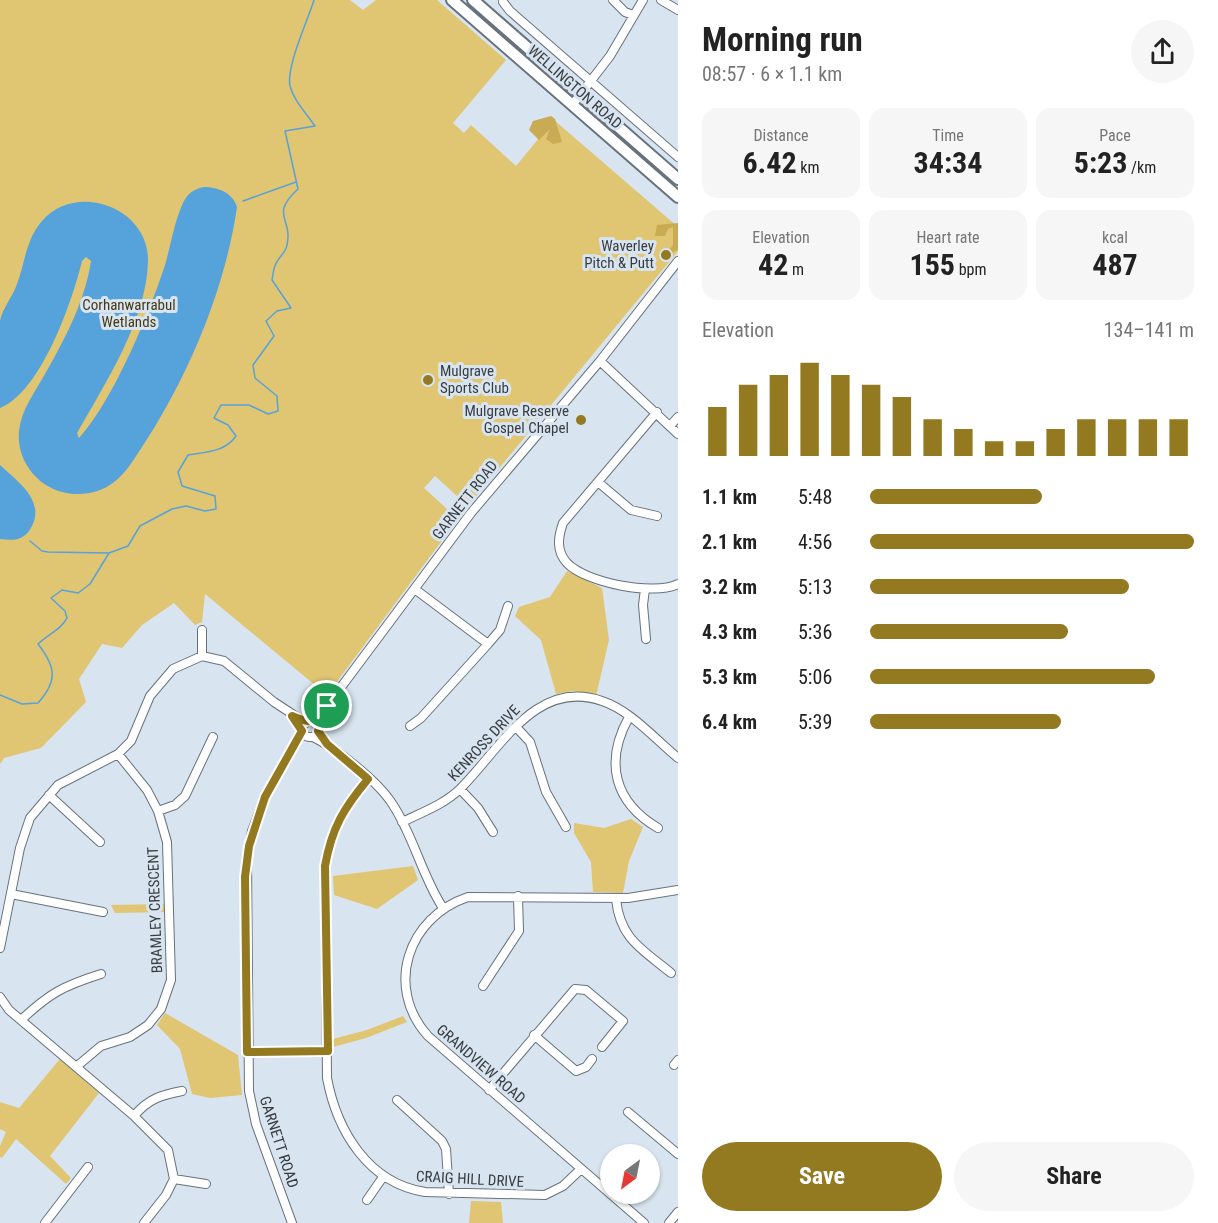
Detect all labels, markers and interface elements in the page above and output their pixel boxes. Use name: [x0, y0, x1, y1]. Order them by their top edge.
text: Morning run: [702, 20, 863, 59]
button: share: [1131, 20, 1194, 83]
street label: WELLINGTON ROAD: [524, 41, 626, 133]
text: 08:57 · 6 × 1.1 km: [702, 62, 842, 86]
text: Distance: [753, 126, 809, 145]
text: Time: [932, 126, 964, 145]
text: Pace: [1099, 126, 1131, 145]
text: 6.42: [742, 145, 797, 180]
text: 34:34: [914, 145, 982, 180]
text: 5:23: [1074, 145, 1127, 180]
text: km: [797, 158, 820, 177]
text: /km: [1127, 158, 1156, 177]
text: Elevation: [752, 228, 810, 247]
text: Heart rate: [916, 228, 980, 247]
text: kcal: [1102, 228, 1128, 247]
place label: Waverley Pitch & Putt: [584, 237, 654, 272]
text: 42: [758, 247, 788, 282]
text: 155: [910, 247, 955, 282]
text: 487: [1092, 247, 1138, 282]
marker: Waverley Pitch & Putt: [659, 248, 673, 262]
text: m: [788, 260, 804, 279]
text: bpm: [955, 260, 986, 279]
park label: Corhanwarrabul Wetlands: [82, 296, 176, 331]
text: Elevation: [702, 318, 774, 342]
text: 134–141 m: [1104, 318, 1194, 342]
place label: Mulgrave Sports Club: [440, 362, 509, 397]
marker: Mulgrave Sports Club: [421, 373, 435, 387]
place label: Mulgrave Reserve Gospel Chapel: [465, 402, 569, 437]
marker: Mulgrave Reserve Gospel Chapel: [574, 413, 588, 427]
street label: GARNETT ROAD: [429, 457, 501, 543]
text: 1.1 km: [702, 485, 757, 509]
text: 5:48: [798, 485, 832, 509]
text: 2.1 km: [702, 530, 757, 554]
text: 4:56: [798, 530, 832, 554]
text: 3.2 km: [702, 575, 757, 599]
text: 5:13: [798, 575, 832, 599]
text: 4.3 km: [702, 620, 757, 644]
text: 5:36: [798, 620, 832, 644]
text: 5.3 km: [702, 665, 757, 689]
text: 5:06: [798, 665, 832, 689]
pin: [301, 680, 352, 731]
icon: arrive: [310, 689, 343, 722]
street label: KENROSS DRIVE: [444, 701, 524, 785]
text: 6.4 km: [702, 710, 757, 734]
text: 5:39: [798, 710, 832, 734]
street label: BRAMLEY CRESCENT: [144, 846, 166, 974]
street label: GRANDVIEW ROAD: [433, 1021, 529, 1107]
street label: GARNETT ROAD: [256, 1094, 302, 1190]
button: Save: [702, 1142, 942, 1211]
button: Share: [954, 1142, 1194, 1211]
north arrow: [600, 1144, 660, 1204]
map controls: [600, 1144, 660, 1204]
street label: CRAIG HILL DRIVE: [416, 1167, 524, 1191]

